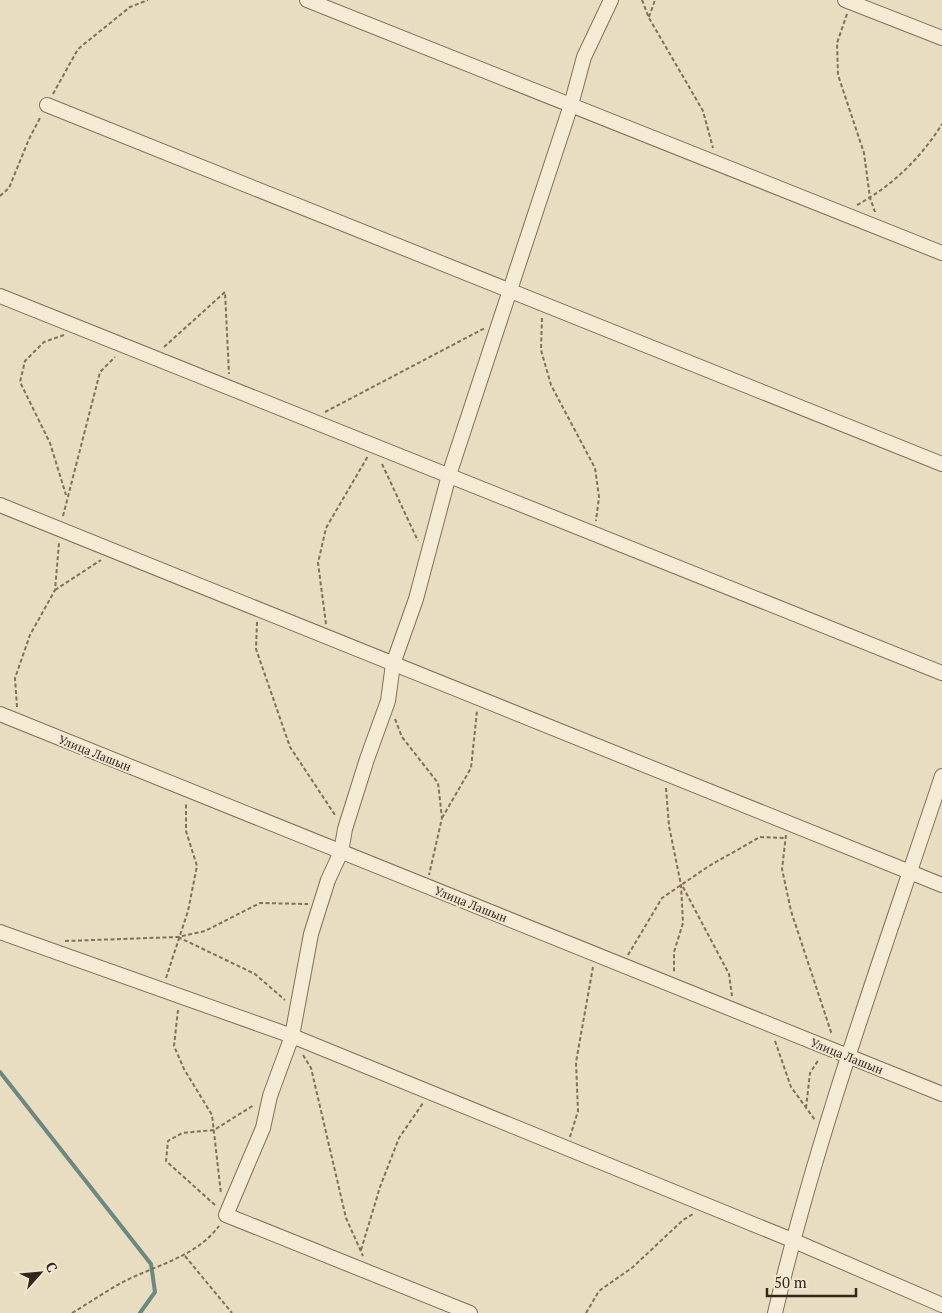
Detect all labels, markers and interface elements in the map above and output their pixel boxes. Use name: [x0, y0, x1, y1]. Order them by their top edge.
street label: Улица Лашын: [56, 732, 134, 774]
street label: Улица Лашын: [432, 883, 510, 925]
street label: Улица Лашын: [808, 1035, 886, 1077]
north arrow: [15, 1248, 65, 1298]
text: С: [41, 1258, 63, 1275]
scale bar: [767, 1266, 856, 1298]
text: 50 m: [774, 1272, 807, 1292]

